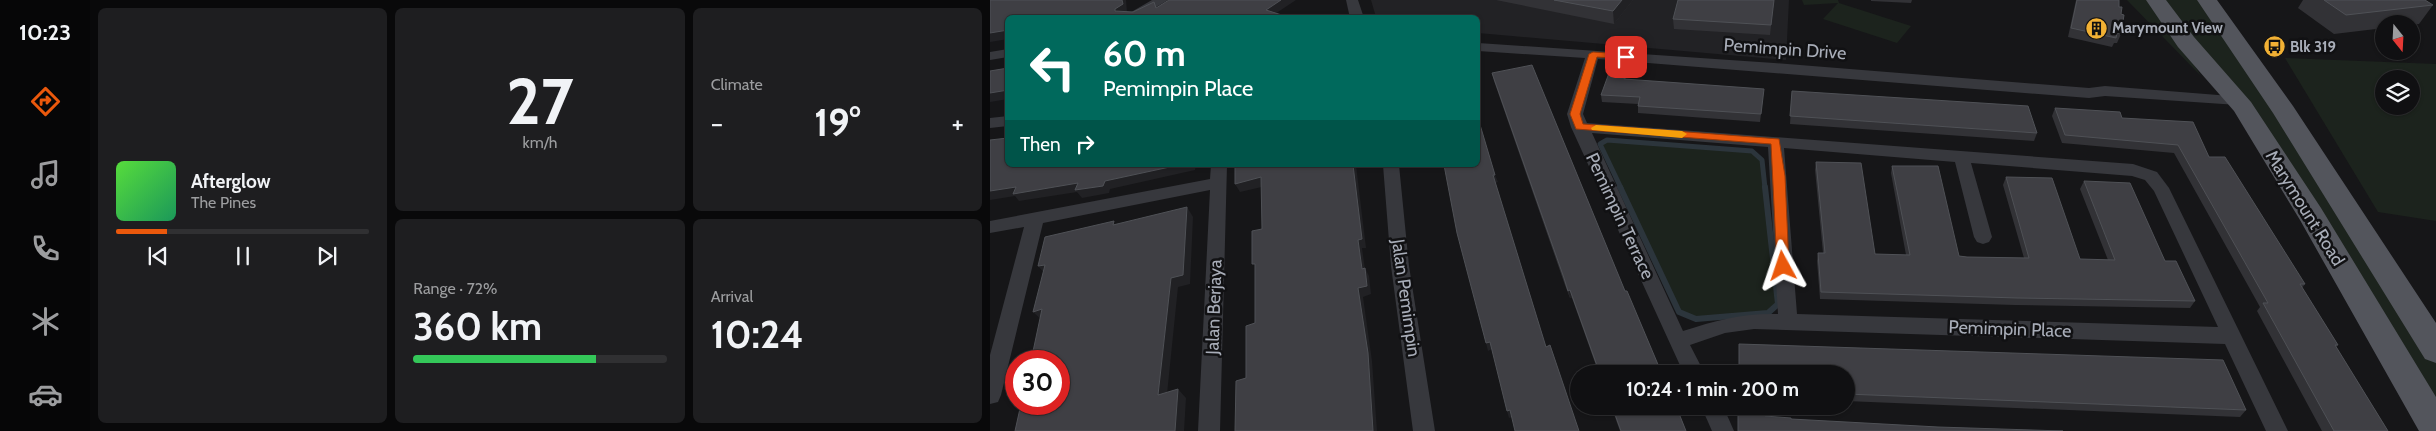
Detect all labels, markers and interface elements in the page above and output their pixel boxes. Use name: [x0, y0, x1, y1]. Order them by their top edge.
north arrow: [2375, 15, 2420, 60]
map controls: [2375, 15, 2420, 115]
building icon: Marymount View: [2084, 16, 2108, 40]
text: 10:23: [19, 19, 71, 46]
place label: Marymount View: [2112, 19, 2223, 37]
text: 60 m: [1103, 32, 1186, 75]
street label: Pemimpin Drive: [1723, 34, 1847, 64]
icon: left: [1020, 35, 1085, 100]
bus stop icon: Blk 319: [2262, 35, 2286, 59]
pin: [1605, 36, 1647, 78]
place label: Blk 319: [2290, 38, 2336, 56]
icon: arrive: [1612, 43, 1640, 71]
text: 27: [506, 61, 574, 140]
button: layers: [2375, 70, 2420, 115]
text: Climate: [711, 75, 763, 94]
text: Pemimpin Place: [1103, 75, 1253, 102]
icon: directions: [28, 84, 63, 119]
text: 19°: [814, 99, 861, 146]
text: −: [711, 106, 723, 140]
text: +: [952, 106, 964, 140]
icon: right: [1071, 130, 1099, 158]
text: km/h: [522, 133, 558, 152]
text: Then: [1020, 133, 1061, 156]
street label: Marymount Road: [2261, 146, 2349, 270]
street label: Pemimpin Terrace: [1581, 149, 1659, 283]
icon: music: [28, 157, 63, 192]
text: Afterglow: [191, 170, 271, 193]
text: The Pines: [191, 193, 256, 212]
icon: phone: [28, 231, 63, 266]
street label: Jalan Pemimpin: [1387, 237, 1425, 358]
position arrow: [1756, 239, 1808, 291]
icon: previous: [144, 242, 172, 270]
icon: pause: [229, 242, 257, 270]
icon: next: [313, 242, 341, 270]
street label: Jalan Berjaya: [1201, 259, 1227, 356]
text: Range · 72%: [413, 279, 498, 298]
text: Arrival: [711, 287, 753, 306]
text: 360 km: [413, 303, 542, 350]
icon: climate: [28, 304, 63, 339]
text: 10:24: [711, 311, 804, 358]
street label: Pemimpin Place: [1948, 316, 2072, 342]
speed limit sign: 30: [1005, 350, 1070, 415]
icon: car: [28, 377, 63, 412]
text: 10:24 · 1 min · 200 m: [1626, 378, 1799, 401]

